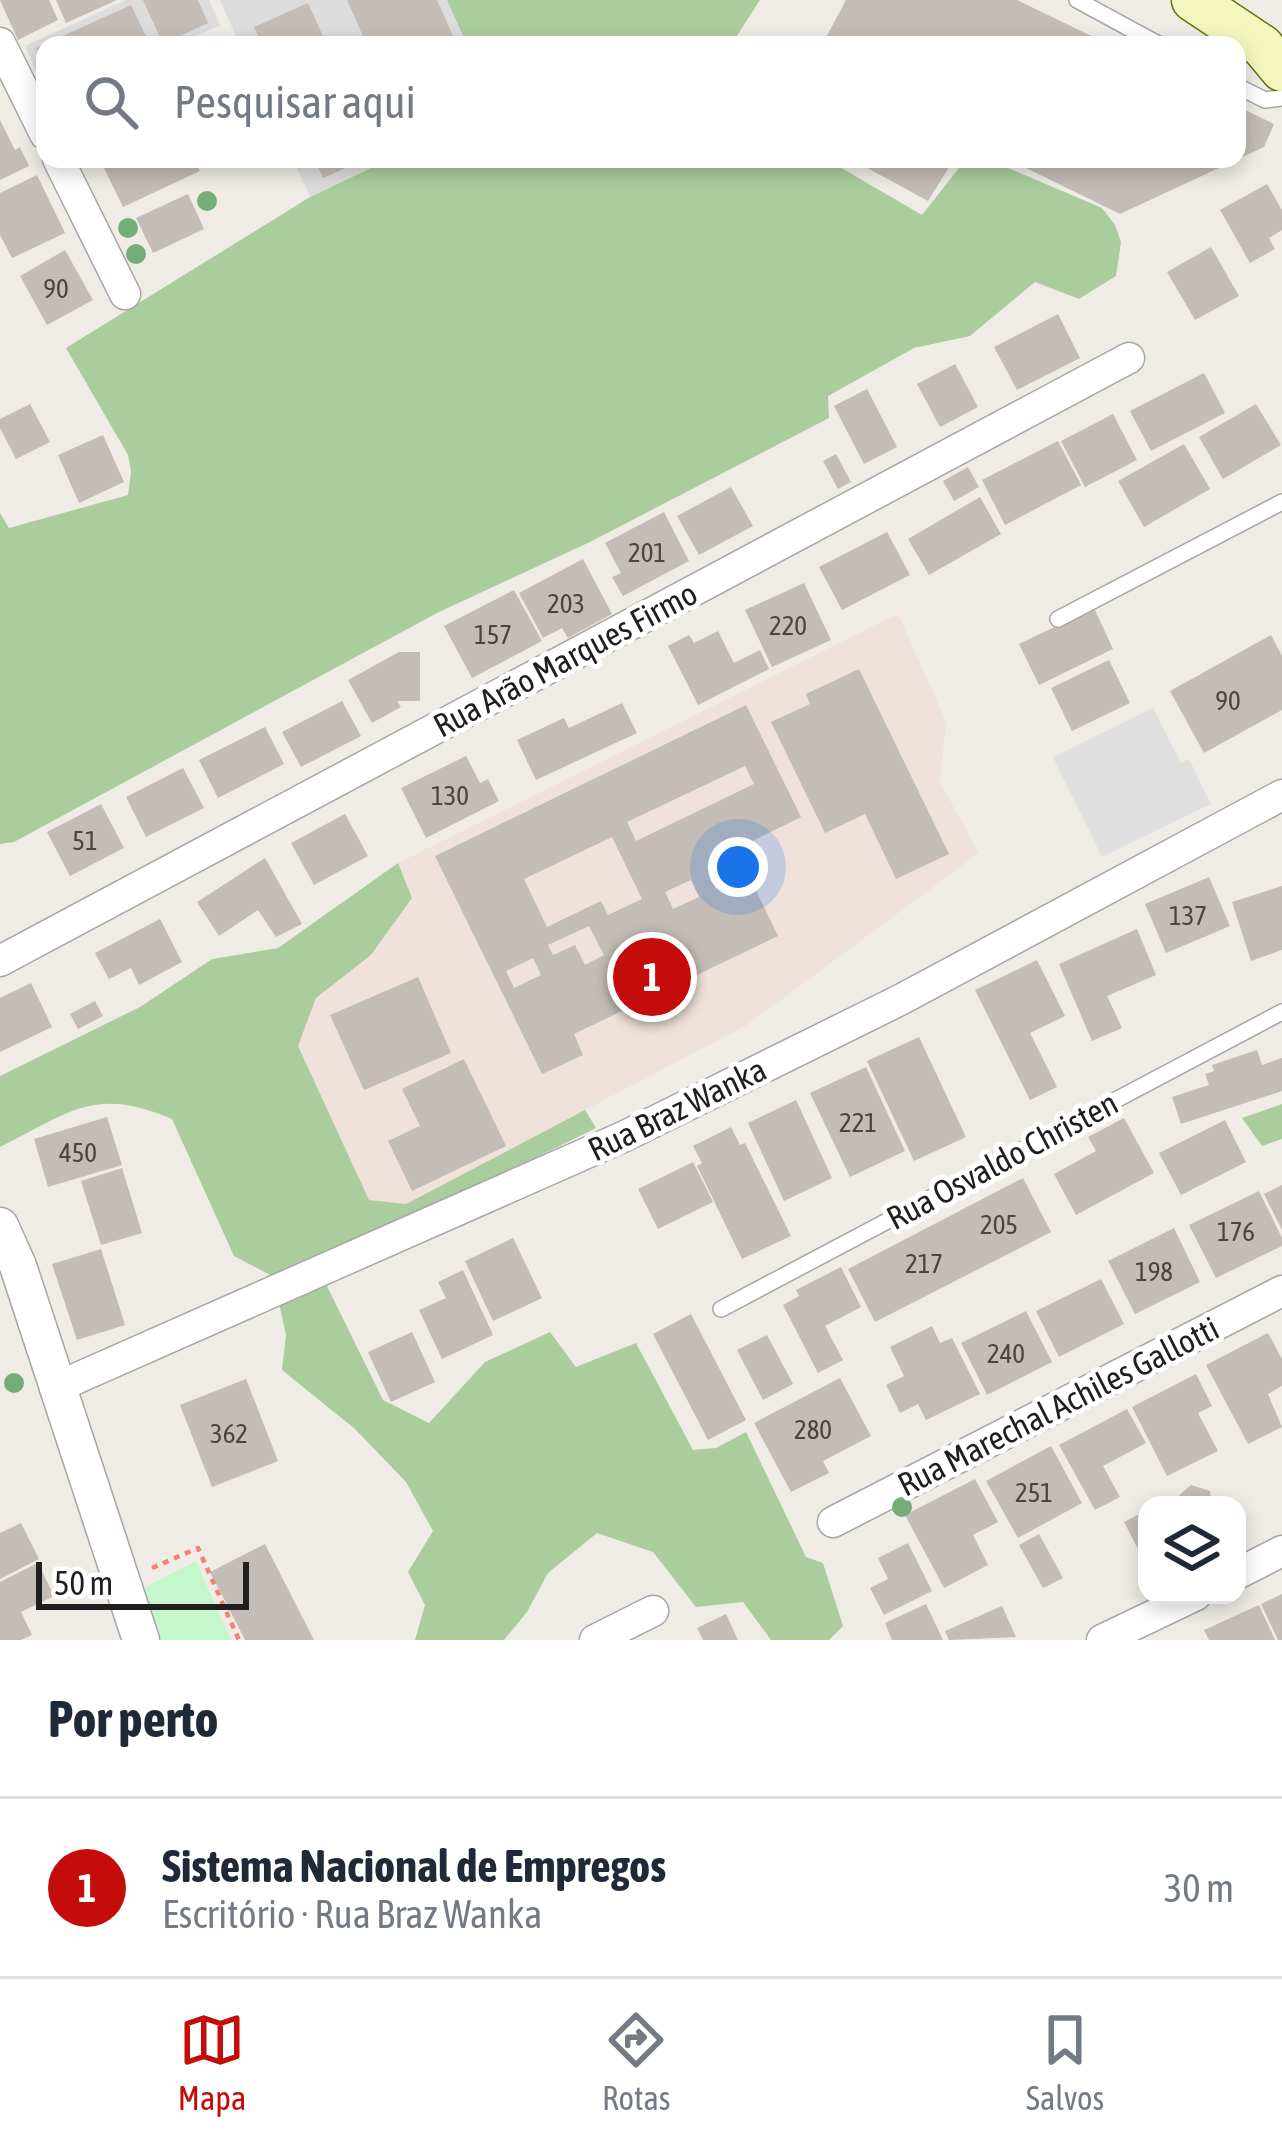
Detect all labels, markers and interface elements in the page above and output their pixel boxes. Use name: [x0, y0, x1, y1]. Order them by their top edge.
search box: [36, 36, 1246, 168]
icon: search: [78, 69, 144, 135]
text: Pesquisar aqui: [174, 76, 416, 128]
house number: 90: [43, 273, 69, 304]
house number: 201: [628, 537, 666, 568]
street label: Rua Arão Marques Firmo: [427, 574, 703, 744]
house number: 203: [547, 588, 585, 619]
house number: 220: [769, 610, 807, 641]
house number: 157: [474, 619, 512, 650]
house number: 90: [1215, 685, 1241, 716]
house number: 130: [431, 780, 469, 811]
house number: 51: [72, 825, 98, 856]
your location: [708, 837, 768, 897]
house number: 137: [1169, 900, 1207, 931]
pin: 1: [613, 932, 691, 1022]
street label: Rua Braz Wanka: [582, 1050, 772, 1168]
street label: Rua Osvaldo Christen: [880, 1083, 1124, 1237]
house number: 221: [839, 1107, 877, 1138]
house number: 450: [59, 1137, 97, 1168]
house number: 205: [980, 1209, 1018, 1240]
house number: 176: [1217, 1216, 1255, 1247]
house number: 217: [905, 1248, 943, 1279]
house number: 198: [1135, 1256, 1173, 1287]
street label: Rua Marechal Achiles Gallotti: [891, 1309, 1225, 1503]
house number: 240: [987, 1338, 1025, 1369]
house number: 280: [794, 1414, 832, 1445]
house number: 362: [210, 1418, 248, 1449]
house number: 251: [1015, 1477, 1053, 1508]
map controls: [1138, 1496, 1246, 1604]
button: layers: [1138, 1496, 1246, 1604]
scale bar: [36, 1556, 249, 1609]
text: 50 m: [54, 1564, 113, 1602]
text: Por perto: [48, 1689, 219, 1748]
text: Sistema Nacional de Empregos: [162, 1840, 666, 1892]
text: 1: [78, 1866, 96, 1910]
text: 30 m: [1164, 1866, 1234, 1910]
text: Escritório · Rua Braz Wanka: [162, 1892, 542, 1936]
tab: Mapa: [178, 2007, 246, 2117]
tab: Rotas: [602, 2007, 670, 2117]
tab: Salvos: [1026, 2007, 1104, 2117]

